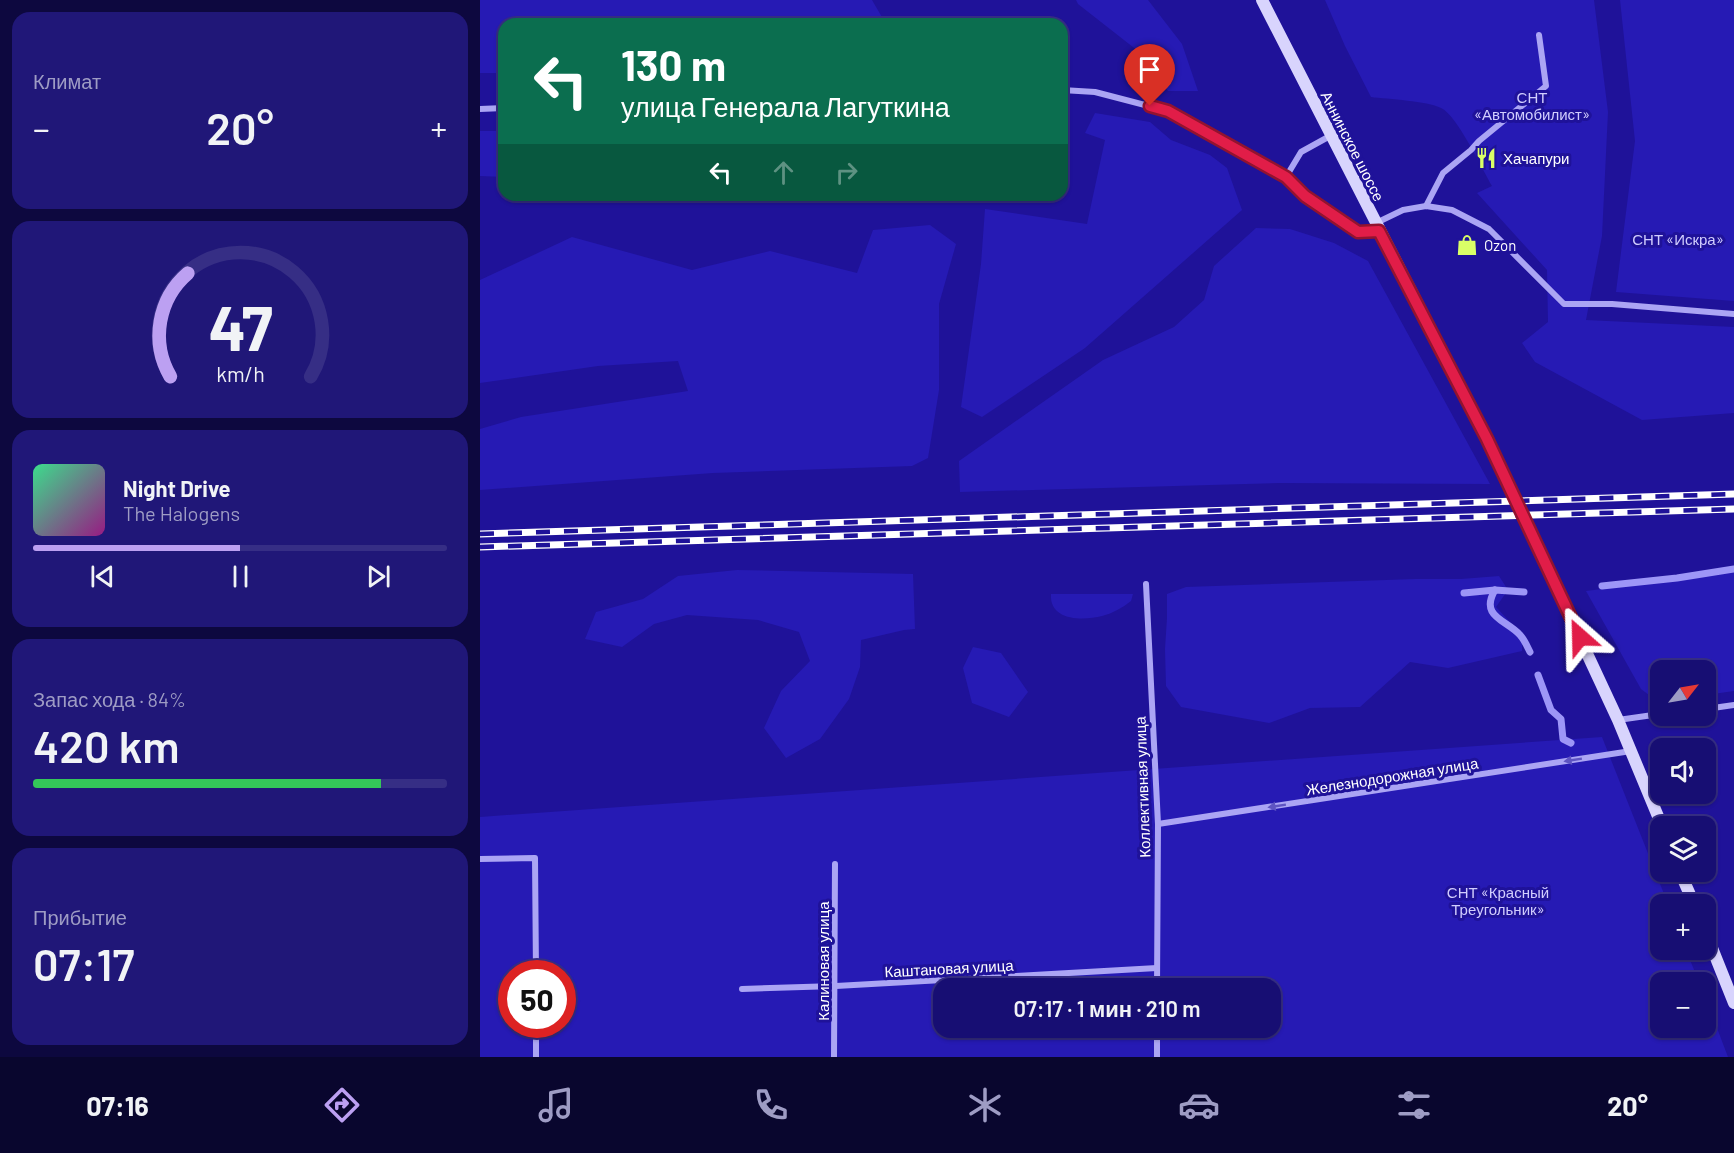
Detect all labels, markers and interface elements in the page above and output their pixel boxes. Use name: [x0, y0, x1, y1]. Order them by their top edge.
text: 130 m: [621, 39, 726, 89]
icon: left: [522, 42, 600, 120]
pin: [1124, 44, 1175, 106]
icon: arrive: [1133, 53, 1166, 86]
text: Климат: [33, 69, 101, 93]
street label: Аннинское шоссе: [1318, 88, 1388, 204]
park label: СНТ «Автомобилист»: [1474, 88, 1590, 123]
text: улица Генерала Лагуткина: [621, 90, 950, 122]
text: 20°: [206, 100, 274, 154]
text: −: [33, 108, 50, 148]
text: +: [431, 108, 447, 148]
restaurant icon: Хачапури: [1474, 146, 1498, 170]
place label: Хачапури: [1503, 149, 1569, 167]
icon: left: [704, 156, 737, 189]
icon: ahead: [767, 156, 800, 189]
icon: right: [830, 156, 863, 189]
park label: СНТ «Искра»: [1632, 230, 1724, 248]
shop icon: Ozon: [1455, 233, 1479, 257]
place label: Ozon: [1484, 236, 1516, 254]
text: 47: [208, 289, 272, 363]
text: km/h: [216, 361, 264, 386]
text: Night Drive: [123, 475, 231, 501]
text: The Halogens: [123, 501, 240, 525]
icon: previous: [86, 560, 119, 593]
icon: pause: [224, 560, 257, 593]
icon: next: [362, 560, 395, 593]
position arrow: [1548, 605, 1612, 669]
north arrow: [1650, 660, 1716, 726]
map controls: [1650, 660, 1716, 1038]
text: Запас хода · 84%: [33, 687, 186, 711]
street label: Коллективная улица: [1131, 715, 1153, 858]
text: 420 km: [33, 718, 179, 772]
button: sound: [1650, 738, 1716, 804]
street label: Железнодорожная улица: [1305, 753, 1480, 799]
one-way arrow: [1564, 755, 1583, 764]
one-way arrow: [1267, 801, 1286, 810]
button: layers: [1650, 816, 1716, 882]
park label: СНТ «Красный Треугольник»: [1447, 883, 1549, 918]
button: +: [1650, 894, 1716, 960]
street label: Калиновая улица: [814, 901, 832, 1021]
text: Прибытие: [33, 905, 127, 929]
text: 07:17: [33, 936, 134, 990]
street label: Каштановая улица: [884, 956, 1015, 980]
speed limit sign: 50: [498, 960, 576, 1038]
button: −: [1650, 972, 1716, 1038]
text: 07:17 · 1 мин · 210 m: [1013, 995, 1201, 1021]
icon: directions: [321, 1084, 363, 1126]
icon: music: [535, 1084, 577, 1126]
icon: phone: [750, 1084, 792, 1126]
icon: climate: [964, 1084, 1006, 1126]
icon: car: [1178, 1084, 1220, 1126]
icon: filters: [1393, 1084, 1435, 1126]
text: 07:16: [86, 1089, 149, 1121]
text: 20°: [1607, 1089, 1648, 1121]

